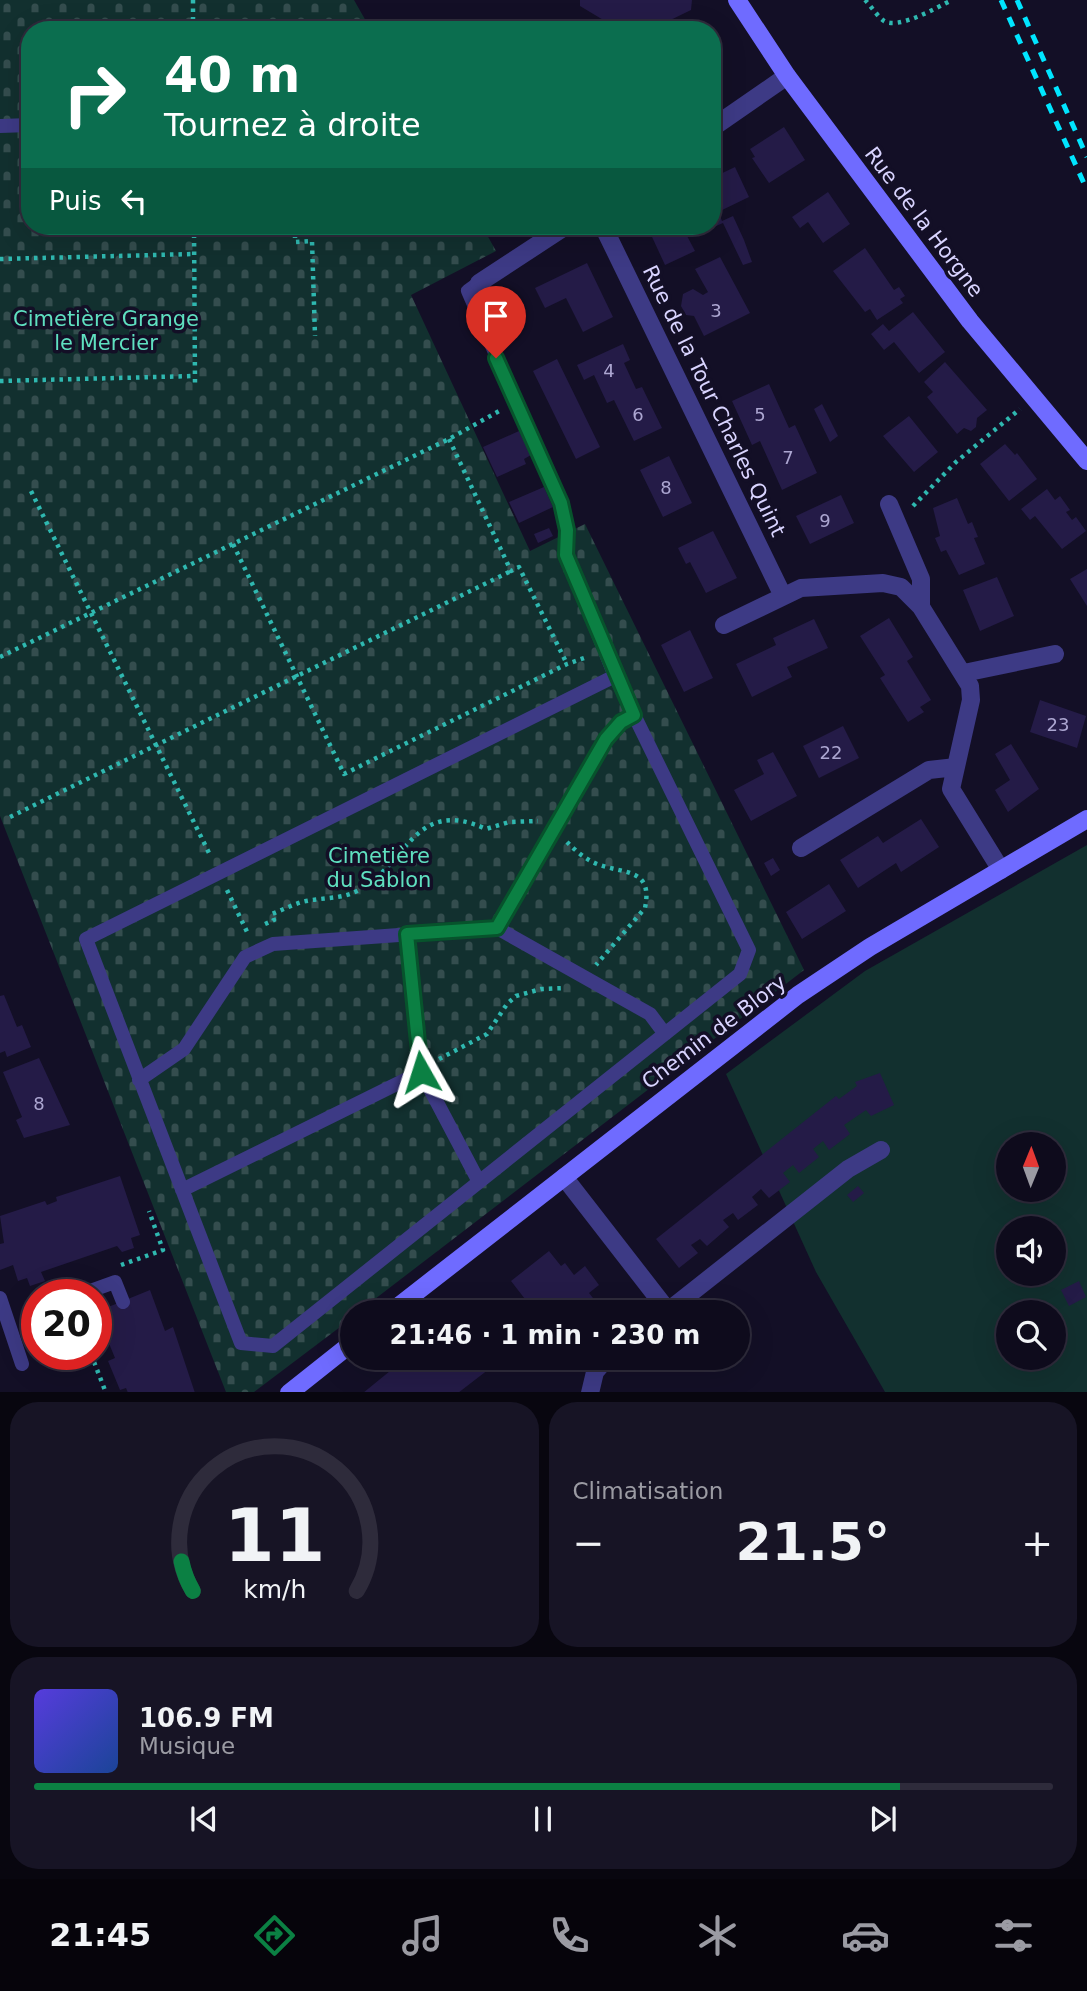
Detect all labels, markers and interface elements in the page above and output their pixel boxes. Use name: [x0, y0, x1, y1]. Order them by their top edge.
text: 40 m: [164, 47, 300, 104]
icon: right: [49, 49, 140, 140]
text: Tournez à droite: [164, 106, 421, 144]
street label: Rue de la Horgne: [860, 142, 988, 302]
icon: left: [115, 182, 153, 220]
text: Puis: [49, 186, 101, 216]
street label: Rue de la Tour Charles Quint: [638, 262, 790, 540]
pin: [466, 286, 526, 358]
icon: arrive: [477, 297, 515, 335]
house number: 3: [710, 300, 722, 321]
park label: Cimetière Grange le Mercier: [13, 307, 199, 355]
house number: 4: [603, 360, 615, 381]
house number: 6: [632, 404, 644, 425]
house number: 5: [754, 404, 766, 425]
house number: 7: [782, 447, 794, 468]
house number: 8: [660, 477, 672, 498]
house number: 9: [819, 510, 831, 531]
house number: 23: [1047, 714, 1069, 735]
house number: 22: [820, 742, 842, 763]
park label: Cimetière du Sablon: [327, 844, 431, 892]
street label: Chemin de Blory: [637, 970, 791, 1094]
position arrow: [384, 1035, 458, 1109]
house number: 8: [33, 1093, 45, 1114]
north arrow: [996, 1132, 1066, 1202]
map controls: [996, 1132, 1066, 1370]
button: sound: [996, 1216, 1066, 1286]
speed limit sign: 20: [21, 1279, 112, 1370]
button: search: [996, 1300, 1066, 1370]
text: 21:46 · 1 min · 230 m: [390, 1320, 700, 1350]
text: Climatisation: [573, 1478, 723, 1504]
text: 11: [224, 1493, 325, 1578]
text: 21.5°: [736, 1512, 890, 1572]
text: −: [573, 1521, 604, 1565]
text: +: [1021, 1521, 1053, 1565]
text: km/h: [243, 1574, 306, 1603]
text: 106.9 FM: [139, 1703, 274, 1733]
text: Musique: [139, 1733, 235, 1759]
icon: previous: [185, 1800, 223, 1838]
icon: pause: [524, 1800, 562, 1838]
icon: next: [864, 1800, 902, 1838]
icon: directions: [250, 1911, 299, 1960]
icon: music: [398, 1911, 447, 1960]
icon: phone: [545, 1911, 594, 1960]
icon: climate: [693, 1911, 742, 1960]
icon: car: [841, 1911, 890, 1960]
icon: filters: [989, 1911, 1038, 1960]
text: 21:45: [49, 1916, 151, 1954]

